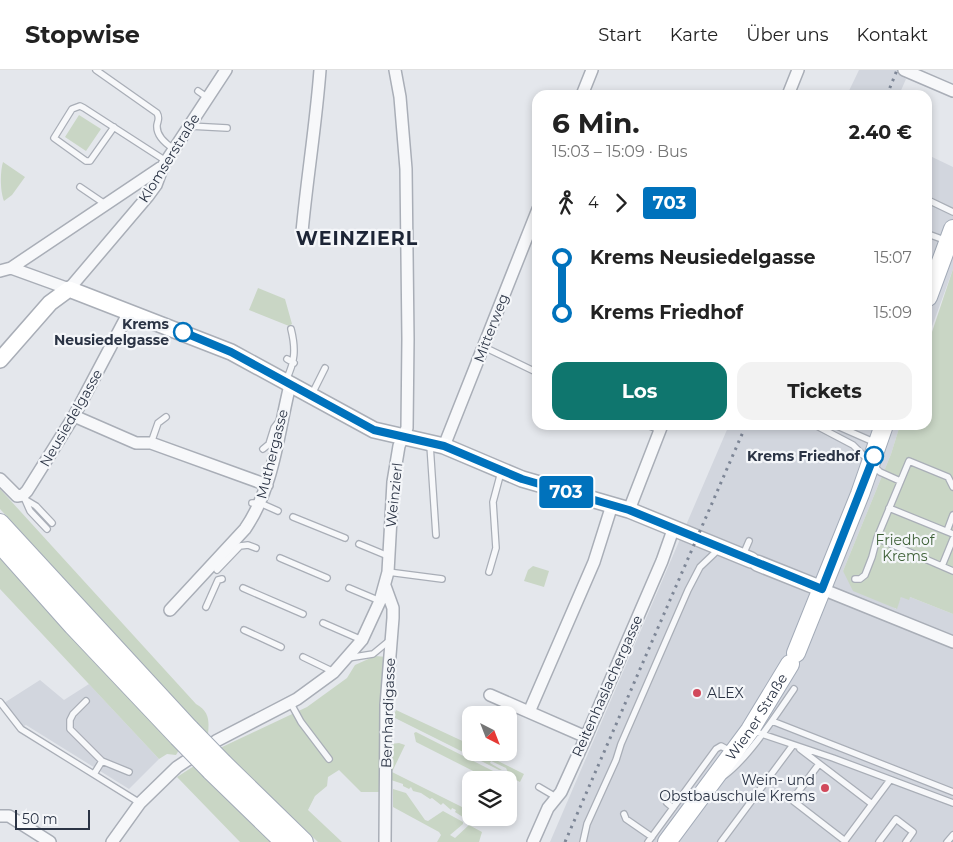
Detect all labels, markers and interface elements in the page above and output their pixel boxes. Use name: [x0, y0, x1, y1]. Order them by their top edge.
text: Stopwise: [25, 20, 140, 49]
text: Start: [598, 24, 642, 46]
text: Karte: [670, 24, 718, 46]
text: Über uns: [746, 24, 829, 46]
text: Kontakt: [857, 24, 928, 46]
text: 6 Min.: [552, 106, 640, 140]
street label: Klomserstraße: [134, 110, 204, 206]
text: 2.40 €: [849, 121, 912, 144]
text: 15:03 – 15:09 · Bus: [552, 142, 688, 161]
icon: walk: [552, 189, 580, 217]
icon: forward: [607, 189, 635, 217]
text: 703: [653, 192, 686, 214]
text: 4: [588, 193, 599, 212]
district label: WEINZIERL: [296, 227, 418, 250]
text: Krems Neusiedelgasse: [590, 246, 816, 269]
text: 15:07: [874, 248, 912, 267]
street label: Mitterweg: [470, 291, 512, 365]
text: Krems Friedhof: [590, 301, 743, 324]
text: 15:09: [873, 303, 912, 322]
place label: Krems Neusiedelgasse: [54, 315, 170, 349]
marker: Krems Neusiedelgasse: [173, 322, 193, 342]
button: Los: [552, 362, 727, 420]
button: Tickets: [737, 362, 912, 420]
street label: Neusiedelgasse: [36, 366, 106, 470]
street label: Muthergasse: [252, 407, 292, 501]
marker: Krems Friedhof: [864, 446, 884, 466]
place label: Krems Friedhof: [747, 447, 861, 465]
street label: Weinzierl: [382, 462, 406, 528]
line badge: 703: [537, 476, 595, 508]
text: 703: [549, 481, 583, 503]
park label: Friedhof Krems: [876, 531, 936, 565]
street label: Reitenhaslachergasse: [568, 612, 646, 760]
street label: Bernhardigasse: [377, 658, 399, 768]
street label: Wiener Straße: [722, 670, 791, 764]
place label: ALEX: [707, 684, 744, 702]
marker: ALEX: [691, 687, 703, 699]
north arrow: [462, 706, 518, 761]
map controls: [462, 706, 517, 826]
button: layers: [462, 771, 517, 826]
place label: Wein- und Obstbauschule Krems: [659, 771, 815, 805]
marker: Wein- und Obstbauschule Krems: [819, 782, 831, 794]
scale bar: [15, 807, 90, 830]
text: 50 m: [22, 810, 58, 828]

